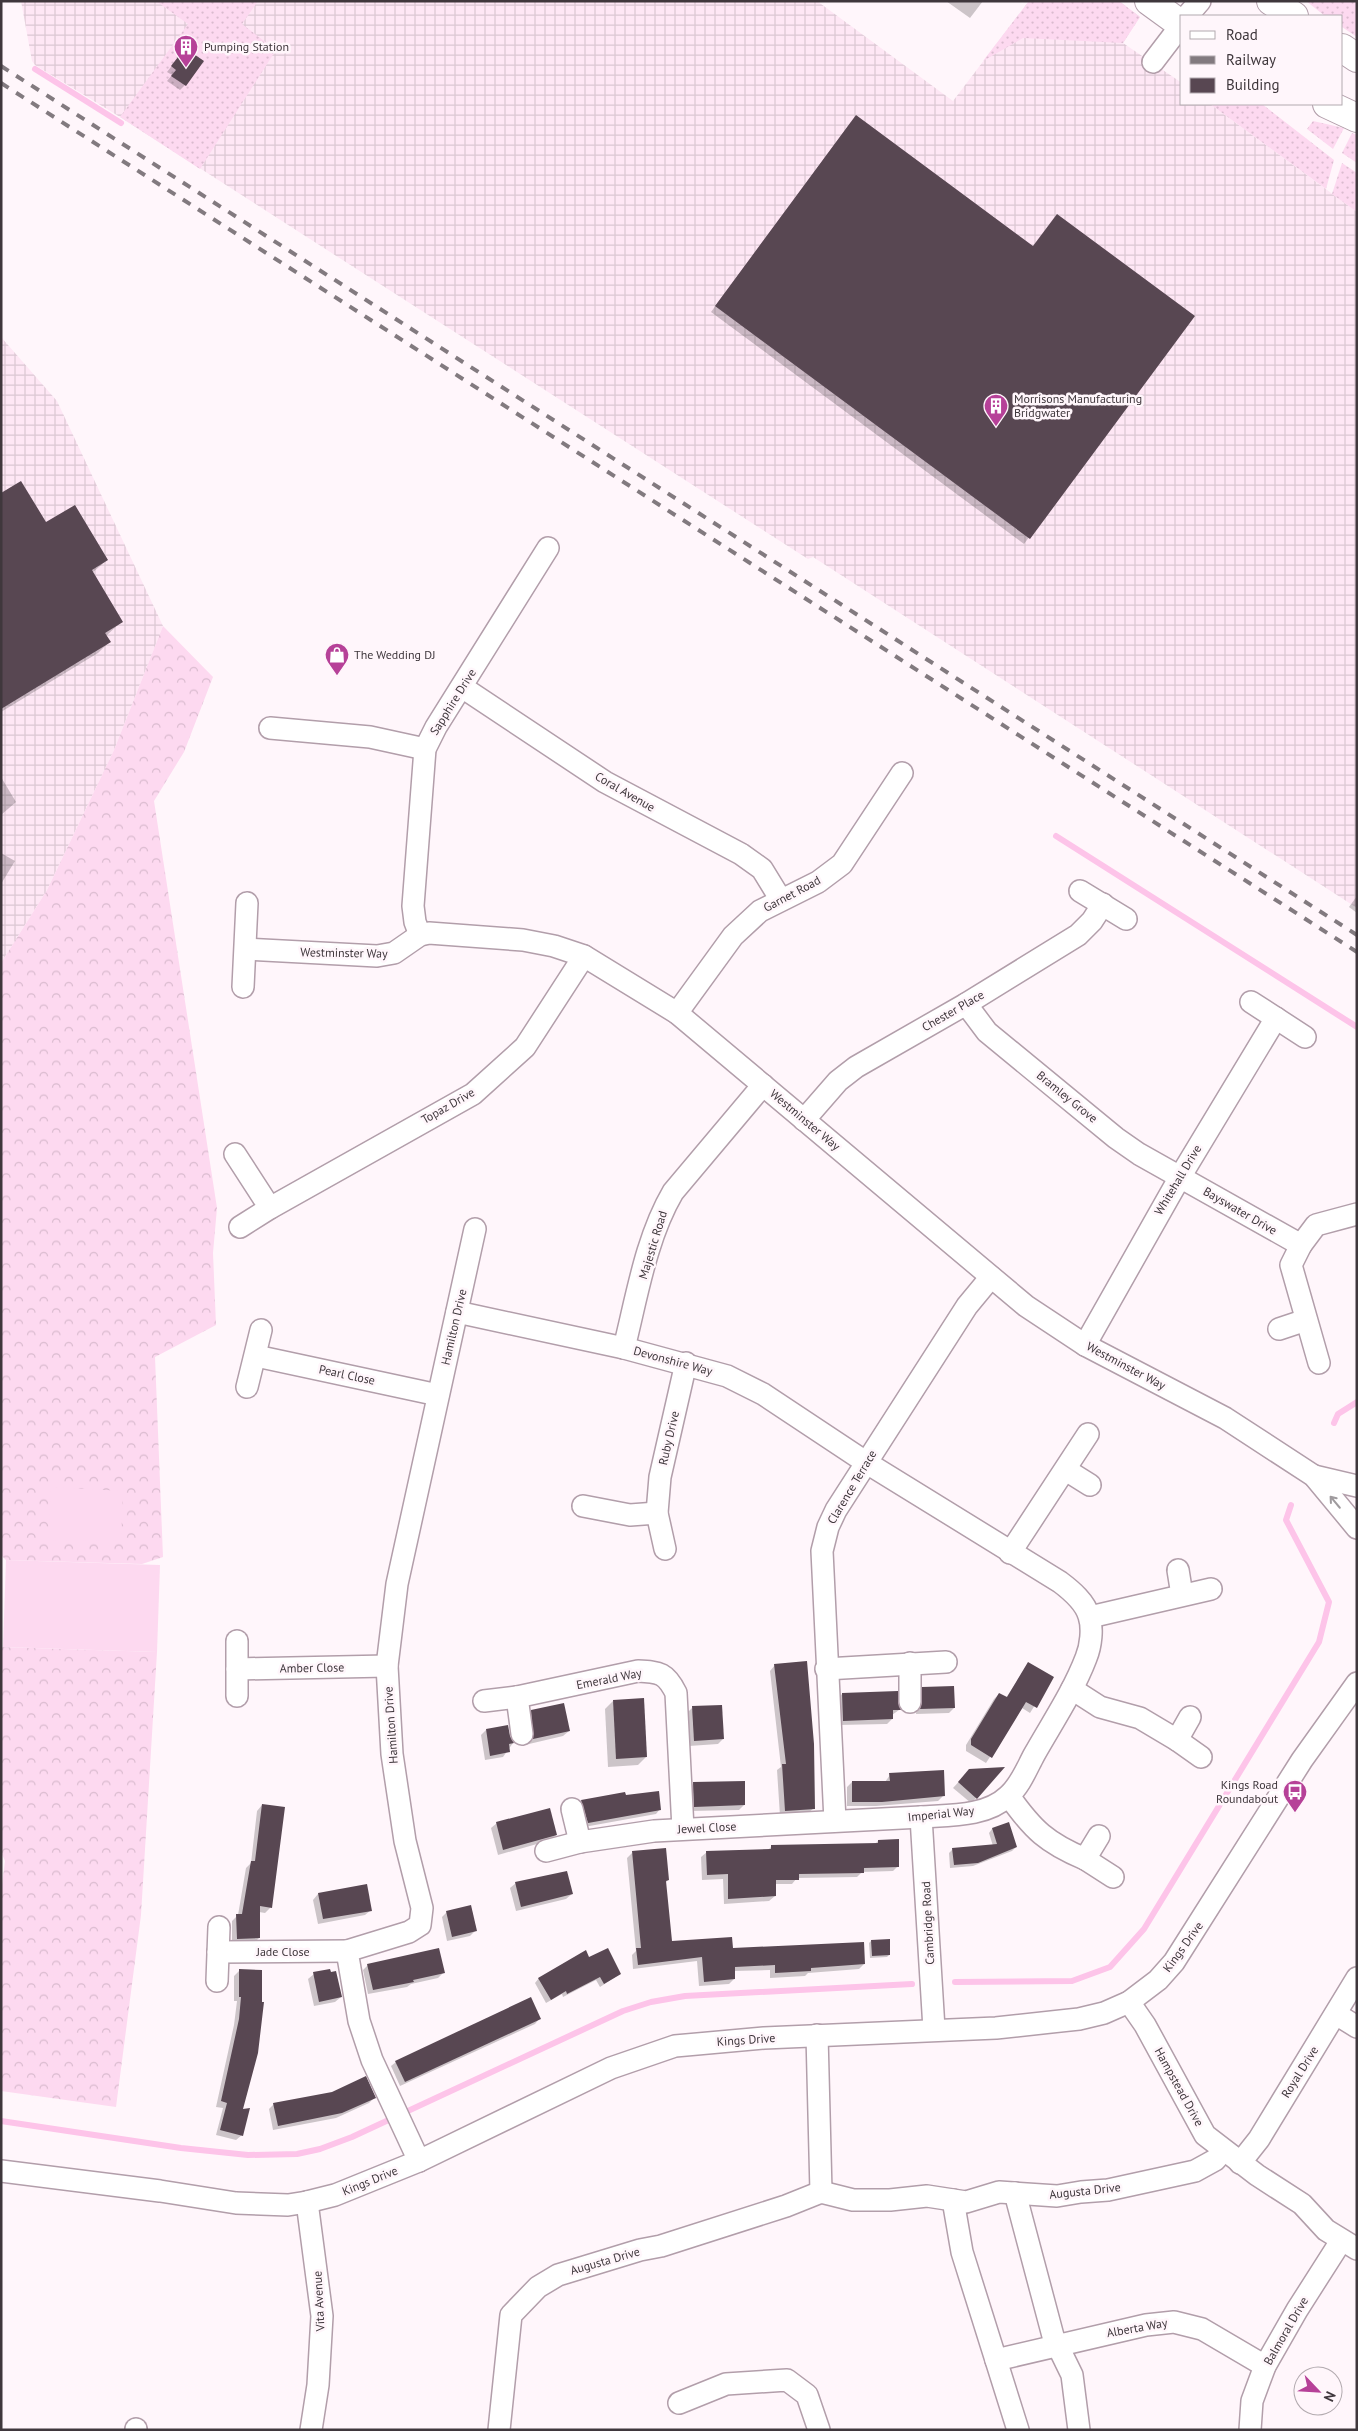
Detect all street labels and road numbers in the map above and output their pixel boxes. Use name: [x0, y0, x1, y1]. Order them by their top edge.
street label: Sapphire Drive: [426, 666, 479, 738]
street label: Coral Avenue: [593, 768, 658, 815]
street label: Garnet Road: [761, 872, 823, 915]
street label: Westminster Way: [300, 944, 388, 961]
street label: Chester Place: [919, 987, 986, 1034]
street label: Bramley Grove: [1034, 1068, 1101, 1126]
street label: Topaz Drive: [418, 1084, 477, 1127]
street label: Westminster Way: [767, 1086, 844, 1154]
street label: Whitehall Drive: [1151, 1142, 1204, 1218]
street label: Bayswater Drive: [1201, 1183, 1280, 1238]
street label: Majestic Road: [635, 1209, 670, 1281]
street label: Hamilton Drive: [437, 1287, 470, 1366]
street label: Westminster Way: [1084, 1338, 1169, 1393]
street label: Devonshire Way: [632, 1343, 715, 1378]
street label: Pearl Close: [318, 1361, 377, 1388]
street label: Ruby Drive: [655, 1409, 682, 1466]
street label: Clarence Terrace: [824, 1447, 880, 1526]
street label: Amber Close: [280, 1659, 344, 1676]
street label: Emerald Way: [575, 1665, 643, 1692]
street label: Hamilton Drive: [380, 1686, 401, 1764]
street label: Imperial Way: [907, 1803, 975, 1824]
street label: Jewel Close: [676, 1818, 737, 1837]
street label: Cambridge Road: [918, 1881, 937, 1965]
street label: Kings Drive: [1159, 1919, 1206, 1975]
street label: Jade Close: [255, 1944, 310, 1959]
street label: Kings Drive: [716, 2030, 776, 2049]
street label: Royal Drive: [1278, 2043, 1321, 2100]
street label: Hampstead Drive: [1152, 2045, 1207, 2129]
street label: Kings Drive: [340, 2163, 400, 2198]
street label: Augusta Drive: [1049, 2179, 1121, 2202]
street label: Augusta Drive: [568, 2243, 641, 2278]
street label: Vita Avenue: [309, 2270, 328, 2333]
street label: Balmoral Drive: [1260, 2294, 1311, 2368]
street label: Alberta Way: [1105, 2315, 1169, 2340]

